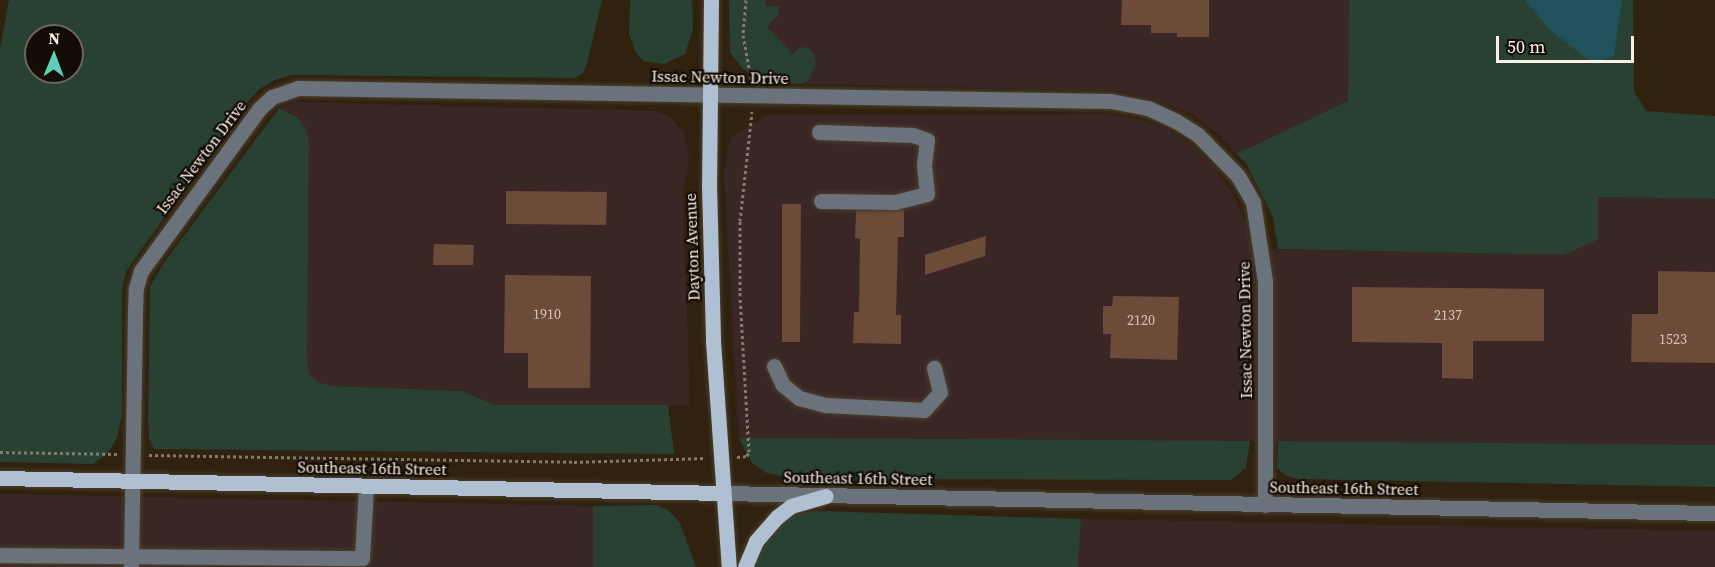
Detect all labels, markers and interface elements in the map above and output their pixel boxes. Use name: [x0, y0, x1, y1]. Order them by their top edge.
north arrow: [24, 24, 84, 84]
scale bar: [1499, 24, 1637, 62]
text: N: [48, 27, 60, 49]
text: 50 m: [1507, 34, 1545, 59]
street label: Issac Newton Drive: [651, 66, 789, 88]
street label: Issac Newton Drive: [152, 96, 250, 218]
street label: Dayton Avenue: [681, 193, 703, 301]
street label: Issac Newton Drive: [1234, 261, 1256, 399]
house number: 1910: [533, 306, 561, 322]
house number: 2137: [1434, 307, 1462, 323]
house number: 2120: [1127, 312, 1155, 328]
house number: 1523: [1659, 331, 1687, 347]
street label: Southeast 16th Street: [297, 457, 447, 479]
street label: Southeast 16th Street: [783, 467, 933, 489]
street label: Southeast 16th Street: [1269, 477, 1419, 499]

